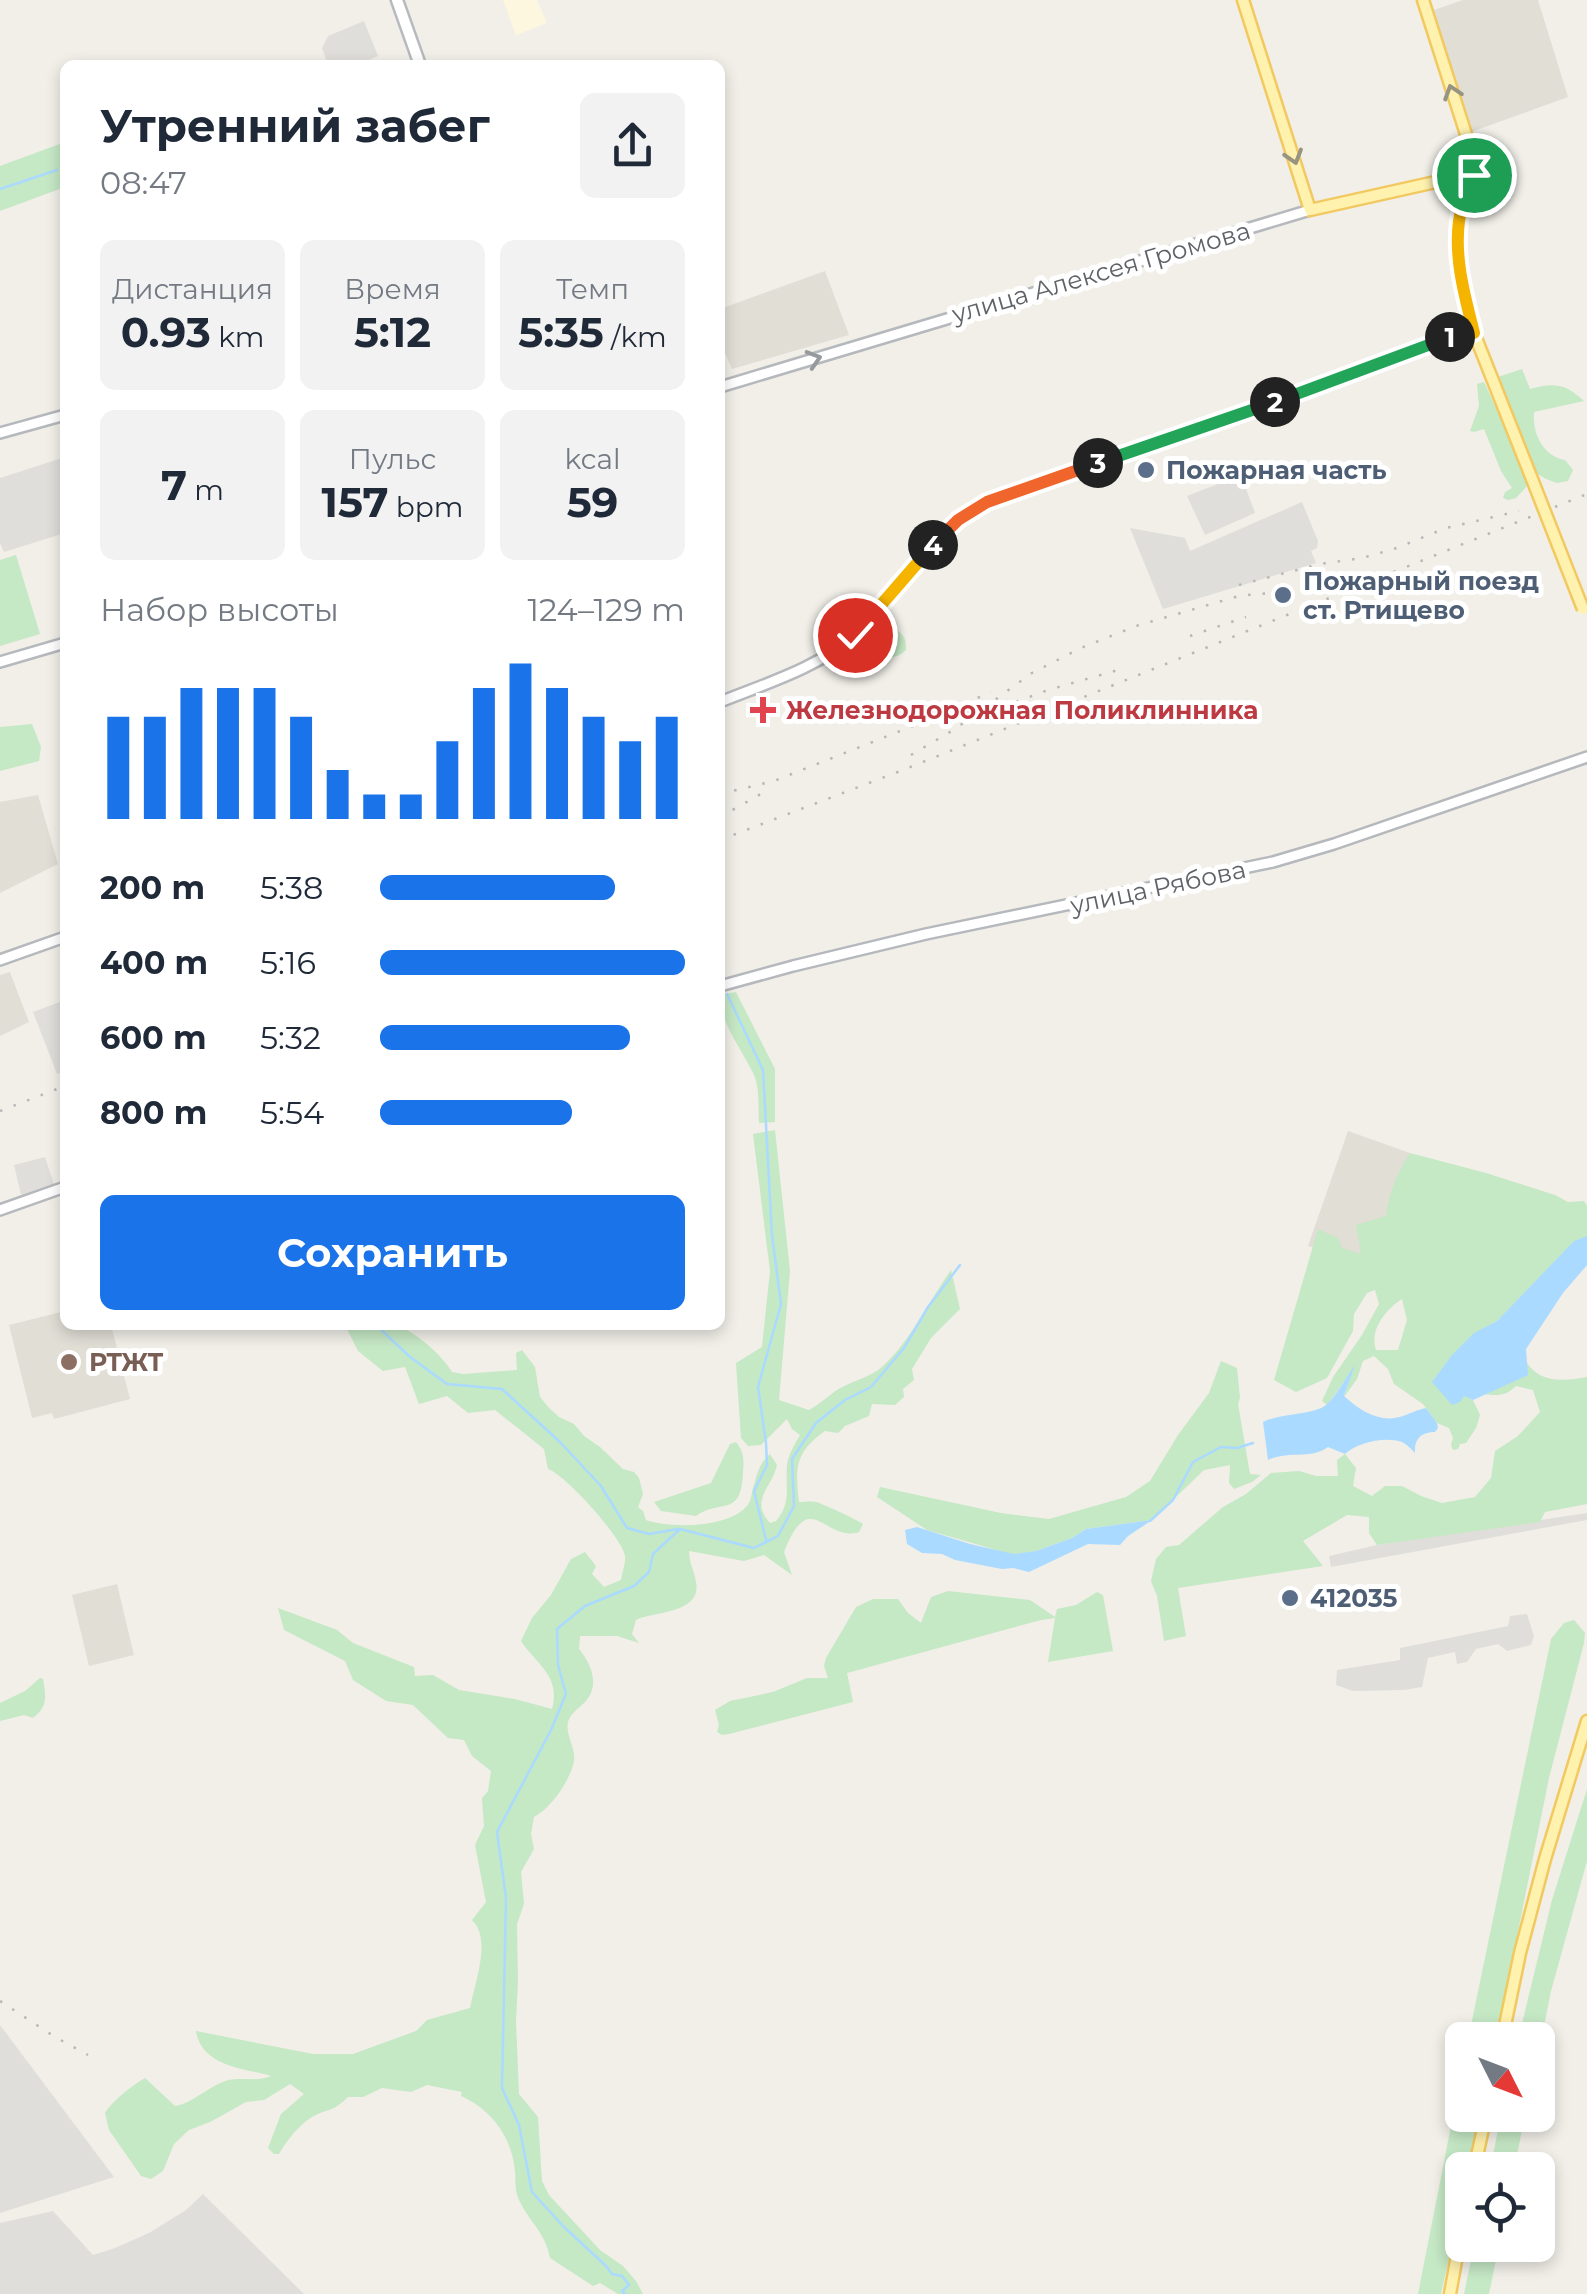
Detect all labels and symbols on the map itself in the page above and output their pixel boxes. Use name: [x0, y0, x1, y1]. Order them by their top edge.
one-way arrow: [1444, 84, 1464, 101]
pin: [1432, 133, 1517, 218]
one-way arrow: [1282, 148, 1302, 165]
street label: улица Алексея Громова: [947, 215, 1254, 329]
pin: 1: [1425, 312, 1475, 362]
one-way arrow: [804, 350, 821, 371]
pin: 2: [1250, 377, 1300, 427]
pin: 3: [1073, 438, 1123, 488]
place label: Пожарная часть: [1166, 455, 1387, 485]
marker: Пожарная часть: [1135, 459, 1157, 481]
pin: 4: [908, 520, 958, 570]
place label: Пожарный поезд ст. Ртищево: [1303, 566, 1539, 625]
marker: Пожарный поезд ст. Ртищево: [1272, 584, 1294, 606]
pin: [813, 593, 898, 678]
place label: Железнодорожная Поликлинника: [786, 695, 1258, 725]
marker: Железнодорожная Поликлинника: [750, 697, 776, 723]
street label: улица Рябова: [1066, 854, 1249, 920]
place label: РТЖТ: [89, 1347, 164, 1377]
marker: РТЖТ: [58, 1351, 80, 1373]
place label: 412035: [1310, 1583, 1397, 1613]
marker: 412035: [1279, 1587, 1301, 1609]
north arrow: [1445, 2022, 1555, 2132]

